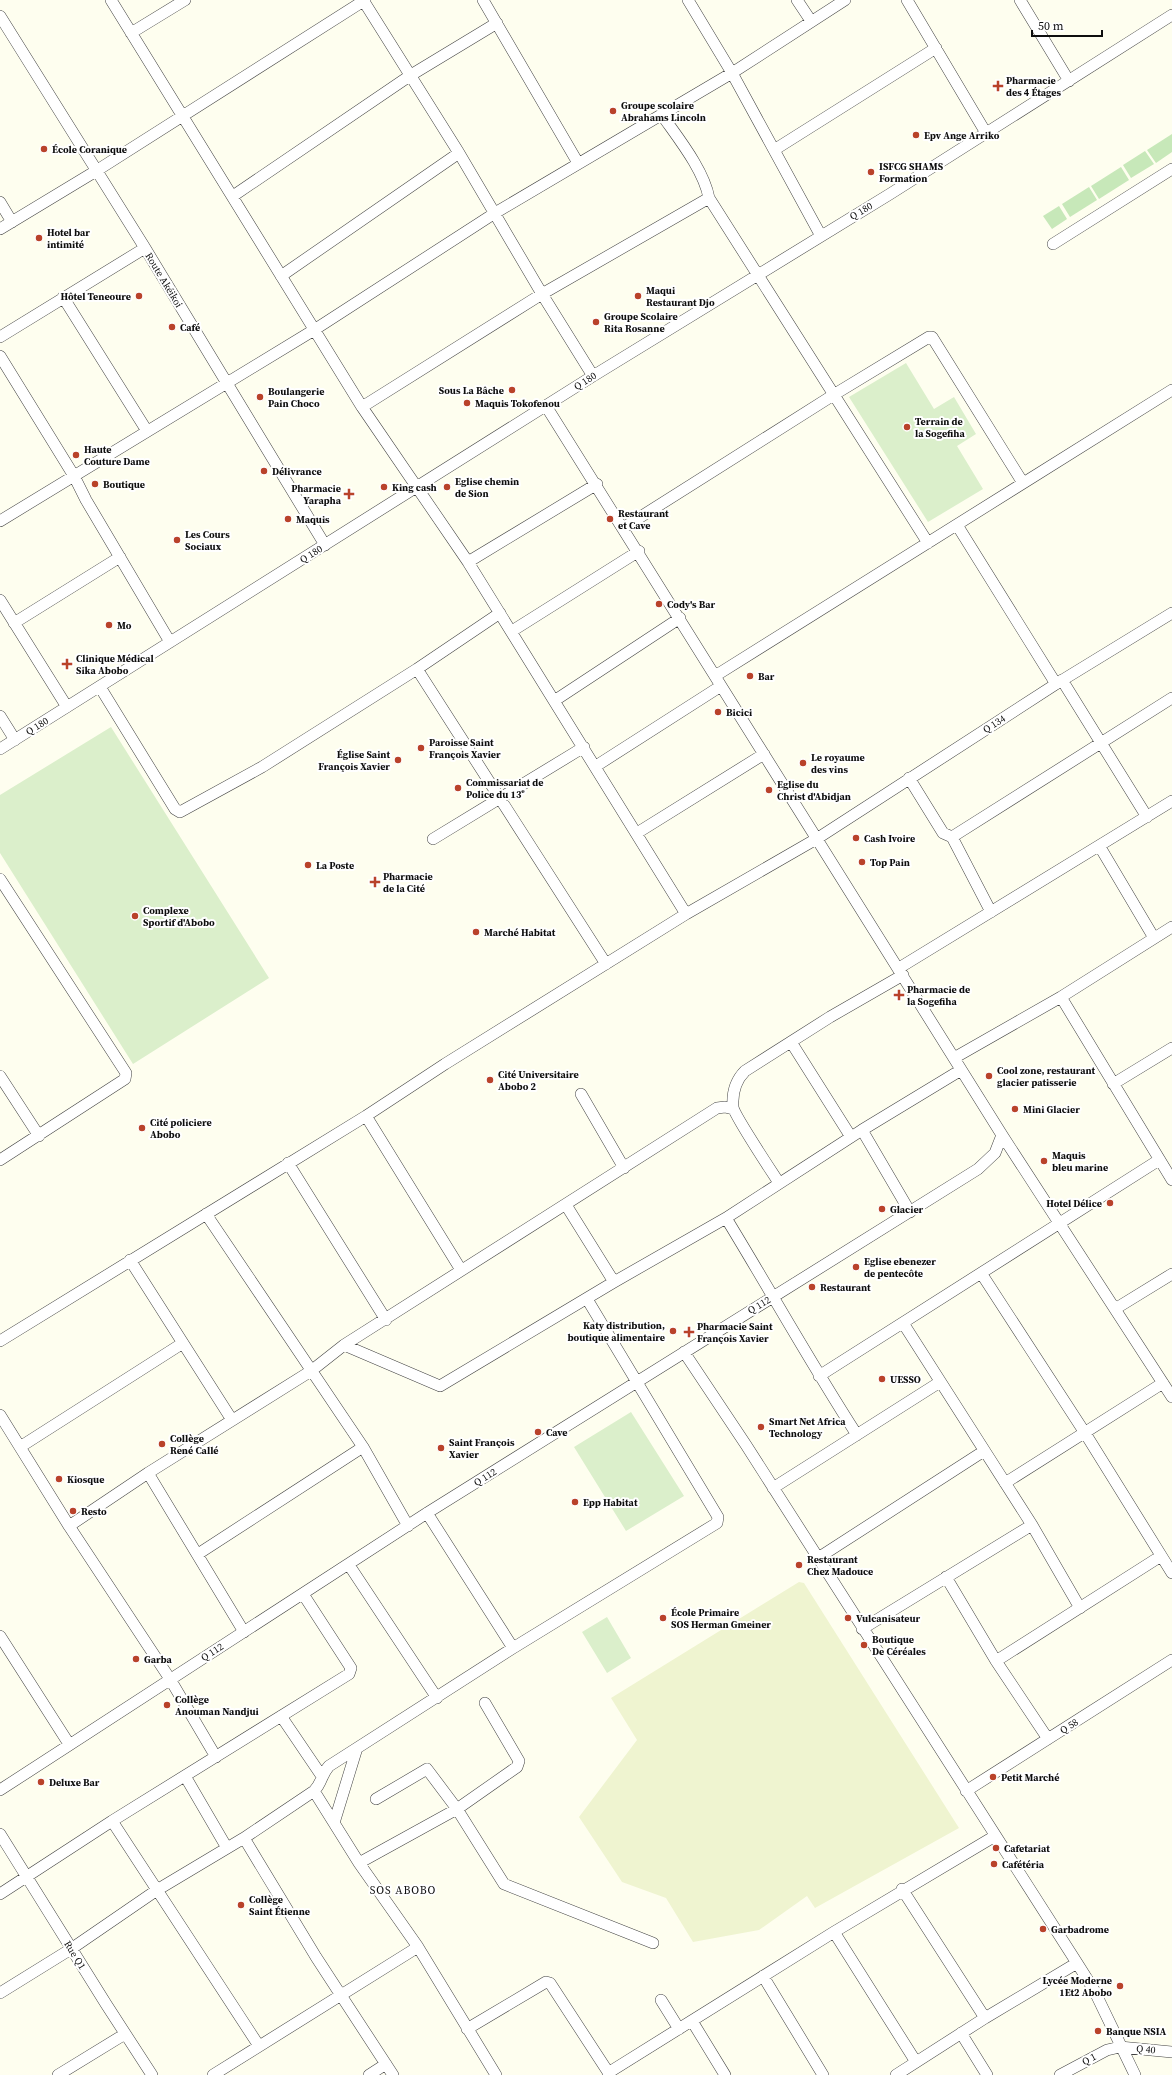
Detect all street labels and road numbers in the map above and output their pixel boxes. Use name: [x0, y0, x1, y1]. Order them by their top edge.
street label: Q 180: [847, 199, 875, 223]
street label: Route Akéikoi: [142, 250, 186, 310]
street label: Q 180: [571, 369, 599, 393]
street label: Q 180: [297, 542, 325, 566]
street label: Q 134: [980, 712, 1008, 736]
street label: Q 180: [23, 714, 51, 738]
street label: Q 112: [745, 1293, 773, 1317]
street label: Q 112: [471, 1465, 499, 1489]
street label: Q 112: [198, 1640, 226, 1664]
street label: Q 58: [1057, 1715, 1081, 1737]
street label: Rue Q1: [61, 1938, 89, 1972]
street label: Q 40: [1136, 2042, 1156, 2056]
street label: Q 1: [1080, 2050, 1098, 2068]

